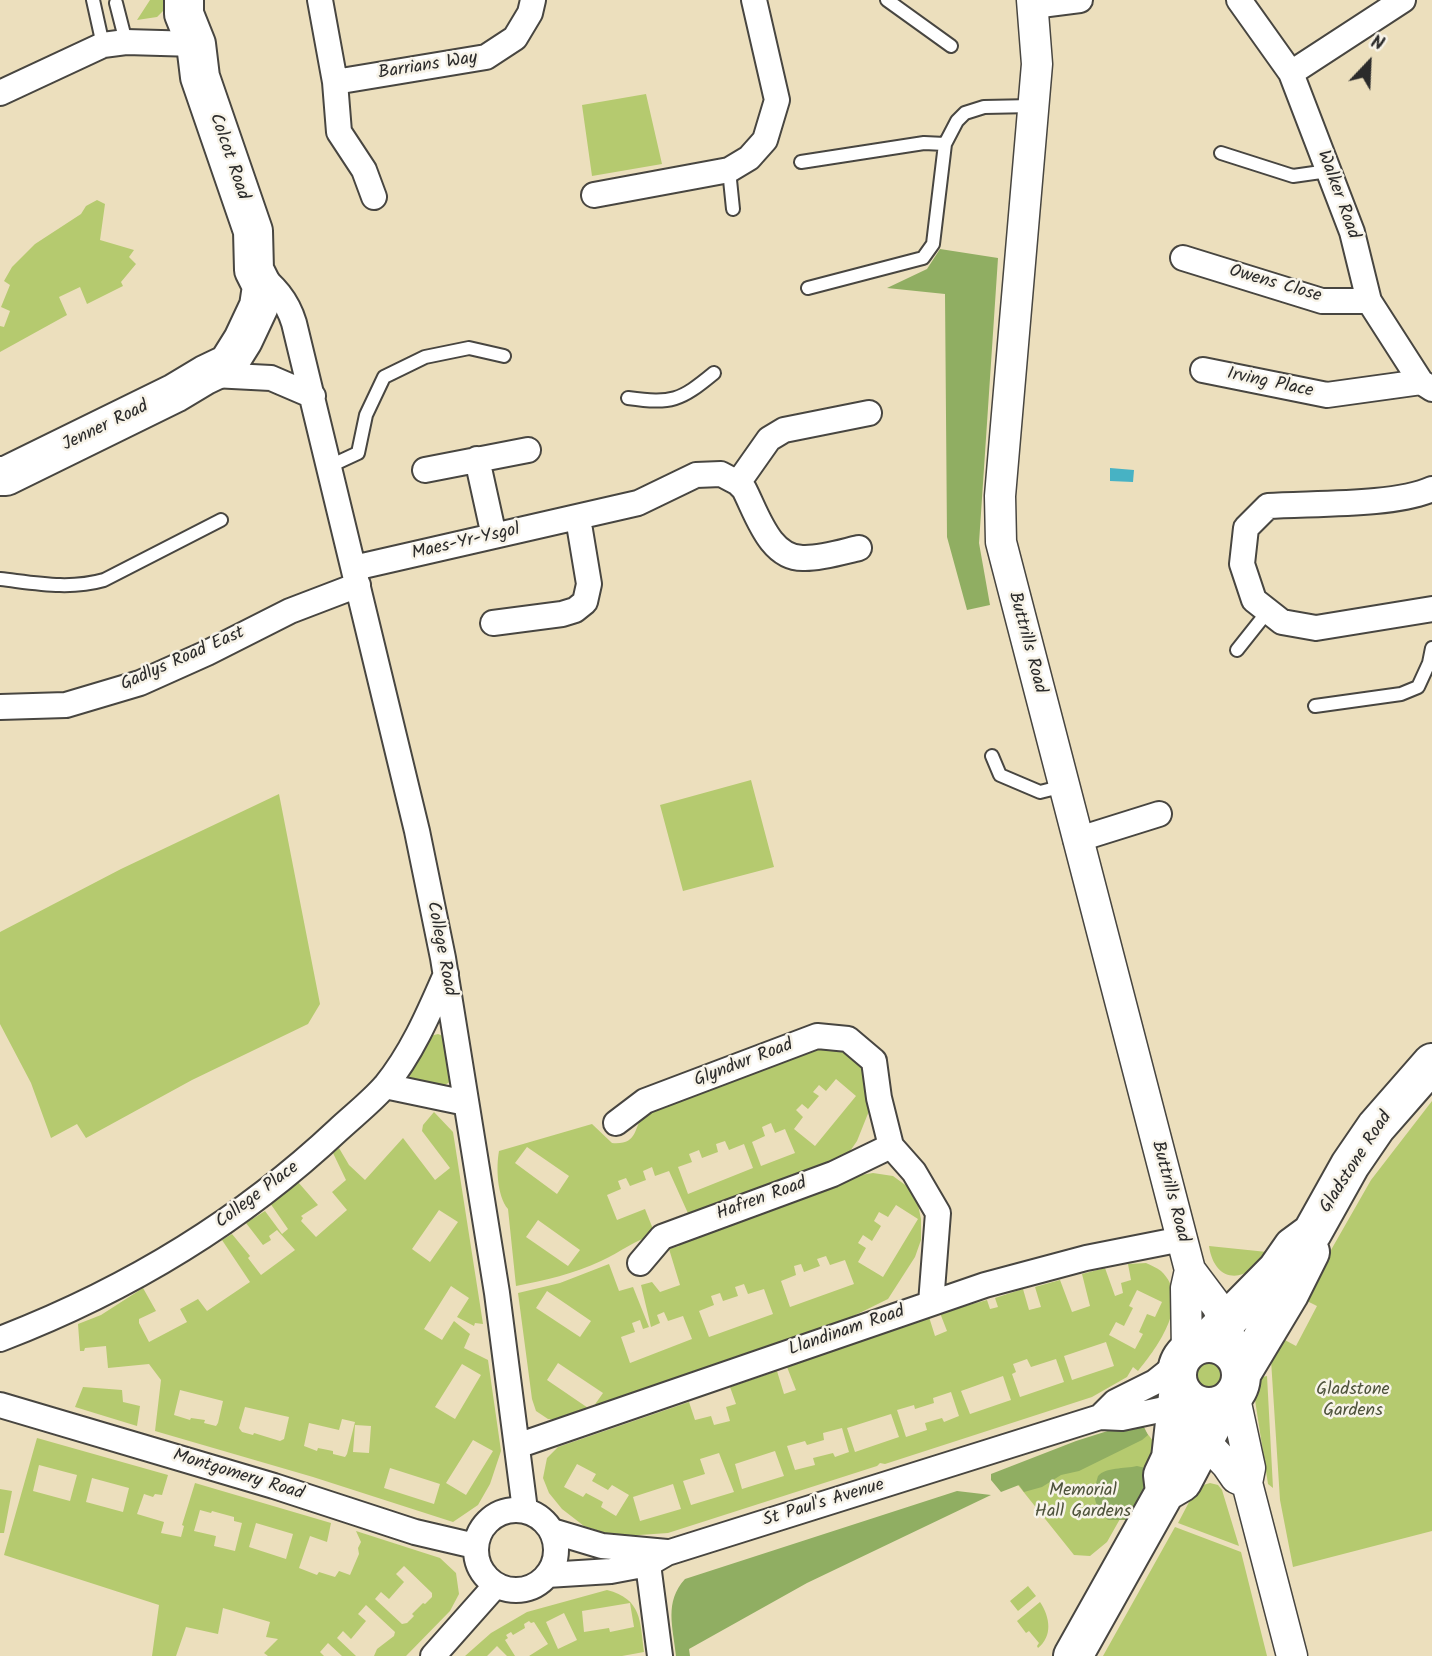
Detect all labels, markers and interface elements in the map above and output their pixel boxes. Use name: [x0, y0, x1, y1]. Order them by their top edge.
north arrow: [1334, 28, 1404, 98]
text: N: [1366, 28, 1389, 60]
street label: Barrians Way: [377, 49, 479, 85]
street label: Colcot Road: [203, 111, 253, 203]
street label: Walker Road: [1311, 148, 1363, 242]
street label: Owens Close: [1226, 262, 1324, 308]
street label: Irving Place: [1225, 364, 1315, 404]
street label: Jenner Road: [59, 397, 153, 457]
street label: Maes-Yr-Ysgol: [410, 520, 522, 566]
street label: Buttrills Road: [1002, 590, 1050, 696]
street label: Gadlys Road East: [118, 623, 248, 697]
street label: College Road: [420, 900, 460, 998]
street label: Glyndwr Road: [692, 1035, 796, 1093]
street label: Gladstone Road: [1316, 1108, 1398, 1218]
street label: Buttrills Road: [1145, 1139, 1193, 1245]
street label: College Place: [212, 1158, 304, 1234]
street label: Hafren Road: [714, 1174, 810, 1226]
street label: Llandinam Road: [786, 1302, 908, 1362]
park label: Gladstone Gardens: [1316, 1380, 1390, 1422]
street label: Montgomery Road: [170, 1446, 306, 1506]
street label: St Paul's Avenue: [761, 1475, 887, 1533]
park label: Memorial Hall Gardens: [1035, 1481, 1131, 1524]

